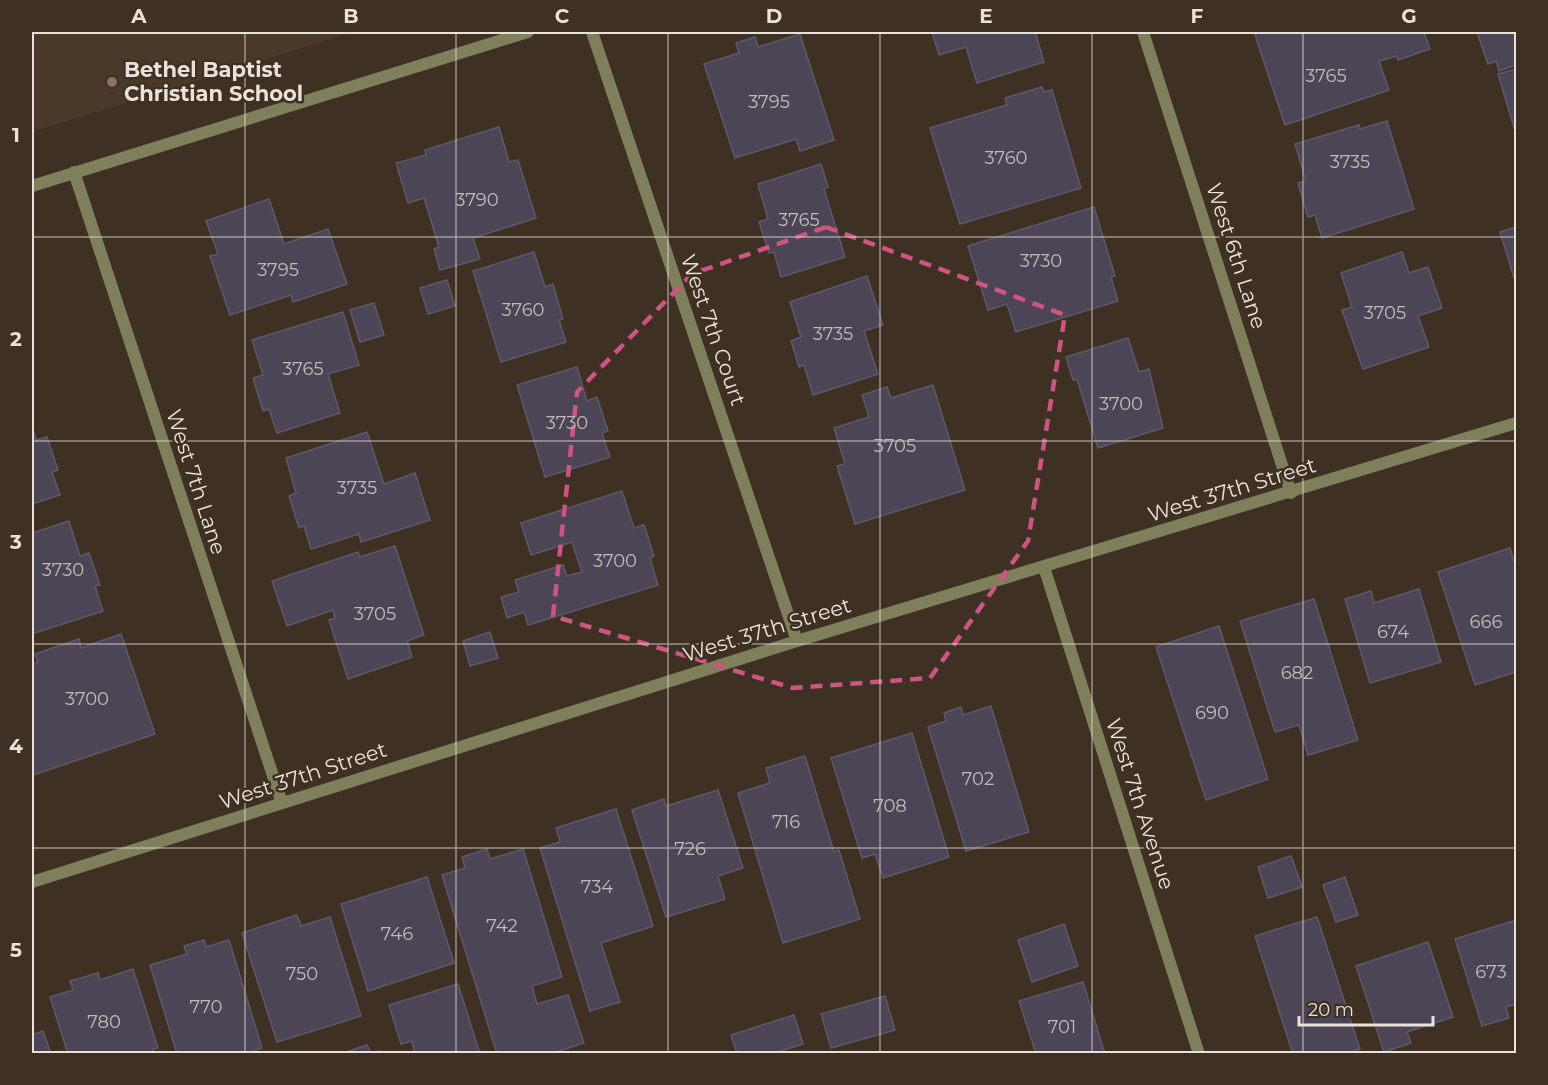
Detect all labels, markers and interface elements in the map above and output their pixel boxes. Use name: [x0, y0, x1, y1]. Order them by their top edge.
text: A: [130, 4, 147, 28]
text: B: [343, 4, 359, 28]
text: C: [555, 4, 570, 28]
text: D: [766, 4, 782, 28]
text: E: [979, 4, 993, 28]
text: F: [1191, 4, 1204, 28]
text: G: [1401, 4, 1417, 28]
place label: Bethel Baptist Christian School: [124, 57, 303, 106]
house number: 3765: [1305, 65, 1347, 87]
marker: Bethel Baptist Christian School: [105, 75, 119, 89]
house number: 3795: [748, 91, 790, 113]
text: 1: [12, 123, 20, 147]
house number: 3760: [984, 147, 1028, 169]
house number: 3735: [1330, 151, 1370, 173]
street label: West 6th Lane: [1201, 180, 1272, 332]
house number: 3790: [455, 189, 499, 211]
house number: 3765: [778, 209, 820, 231]
house number: 3730: [1020, 250, 1062, 272]
street label: West 7th Court: [676, 251, 751, 409]
house number: 3795: [257, 259, 299, 281]
house number: 3760: [501, 299, 545, 321]
house number: 3705: [1364, 302, 1406, 324]
house number: 3735: [813, 323, 853, 345]
text: 2: [10, 327, 22, 351]
house number: 3765: [282, 358, 324, 380]
house number: 3700: [1099, 393, 1143, 415]
street label: West 7th Lane: [161, 406, 232, 558]
house number: 3730: [546, 412, 588, 434]
house number: 3705: [874, 435, 916, 457]
street label: West 37th Street: [1145, 452, 1319, 527]
house number: 3735: [337, 477, 377, 499]
text: 3: [9, 530, 22, 554]
house number: 3700: [593, 550, 637, 572]
house number: 3730: [42, 559, 84, 581]
street label: West 37th Street: [680, 592, 854, 667]
house number: 3705: [354, 603, 396, 625]
house number: 666: [1470, 611, 1502, 633]
house number: 674: [1377, 621, 1409, 643]
house number: 682: [1281, 662, 1313, 684]
house number: 3700: [65, 688, 109, 710]
house number: 690: [1195, 702, 1229, 724]
street label: West 7th Avenue: [1101, 715, 1180, 893]
text: 4: [9, 734, 23, 758]
street label: West 37th Street: [216, 737, 390, 814]
house number: 702: [962, 768, 994, 790]
house number: 708: [873, 795, 907, 817]
house number: 716: [772, 811, 800, 833]
house number: 726: [674, 838, 706, 860]
house number: 734: [581, 876, 613, 898]
house number: 742: [486, 915, 518, 937]
house number: 746: [381, 923, 413, 945]
text: 5: [10, 938, 22, 962]
house number: 673: [1475, 961, 1507, 983]
house number: 750: [286, 963, 318, 985]
scale bar: [1299, 989, 1432, 1027]
house number: 770: [190, 996, 222, 1018]
text: 20 m: [1308, 999, 1354, 1021]
house number: 780: [87, 1011, 121, 1033]
house number: 701: [1048, 1016, 1076, 1038]

